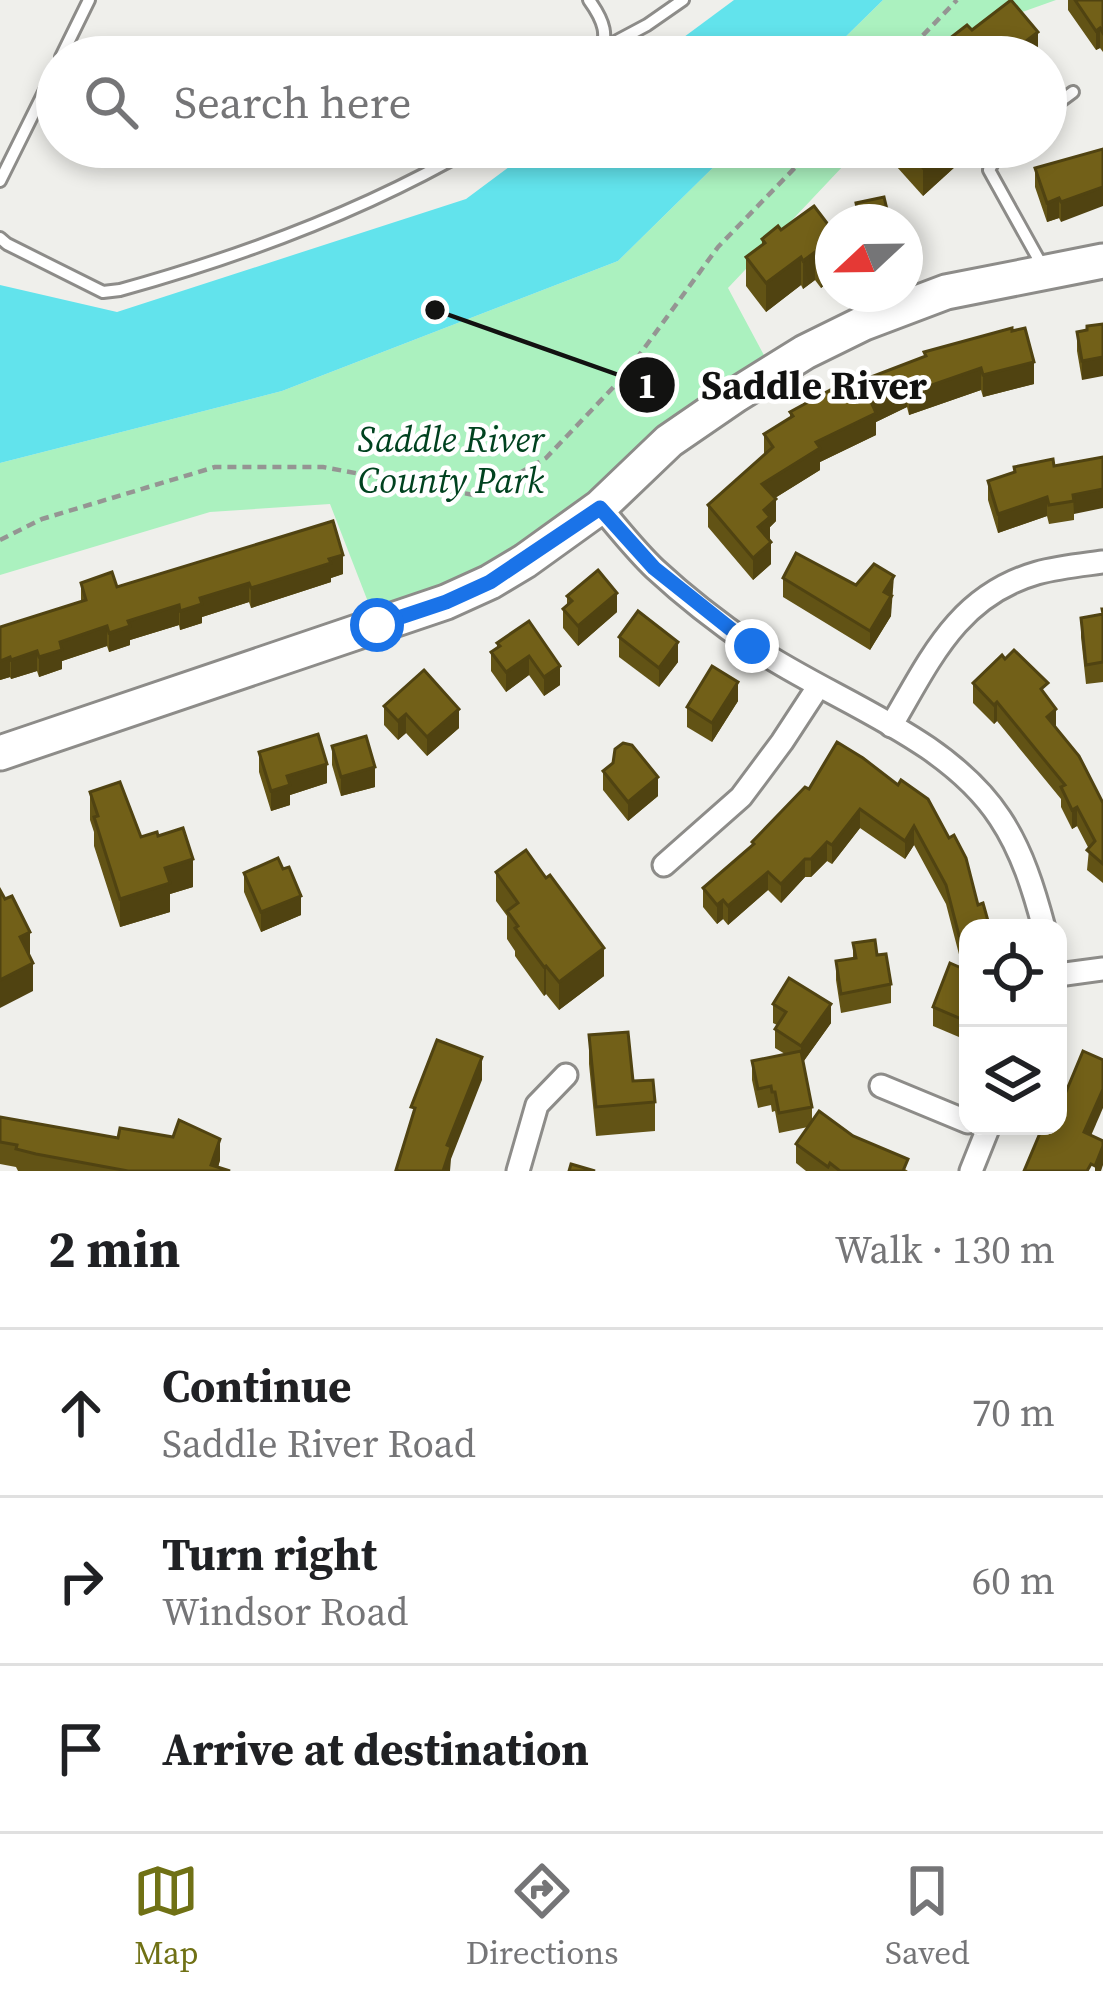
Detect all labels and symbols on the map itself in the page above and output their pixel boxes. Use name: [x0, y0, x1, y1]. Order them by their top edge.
north arrow: [815, 204, 923, 312]
callout: Saddle River: [617, 347, 951, 422]
text: Saddle River: [701, 359, 928, 412]
text: 1: [637, 361, 657, 410]
park label: Saddle River County Park: [357, 415, 546, 505]
route start: [350, 598, 404, 652]
route end: [725, 619, 779, 673]

